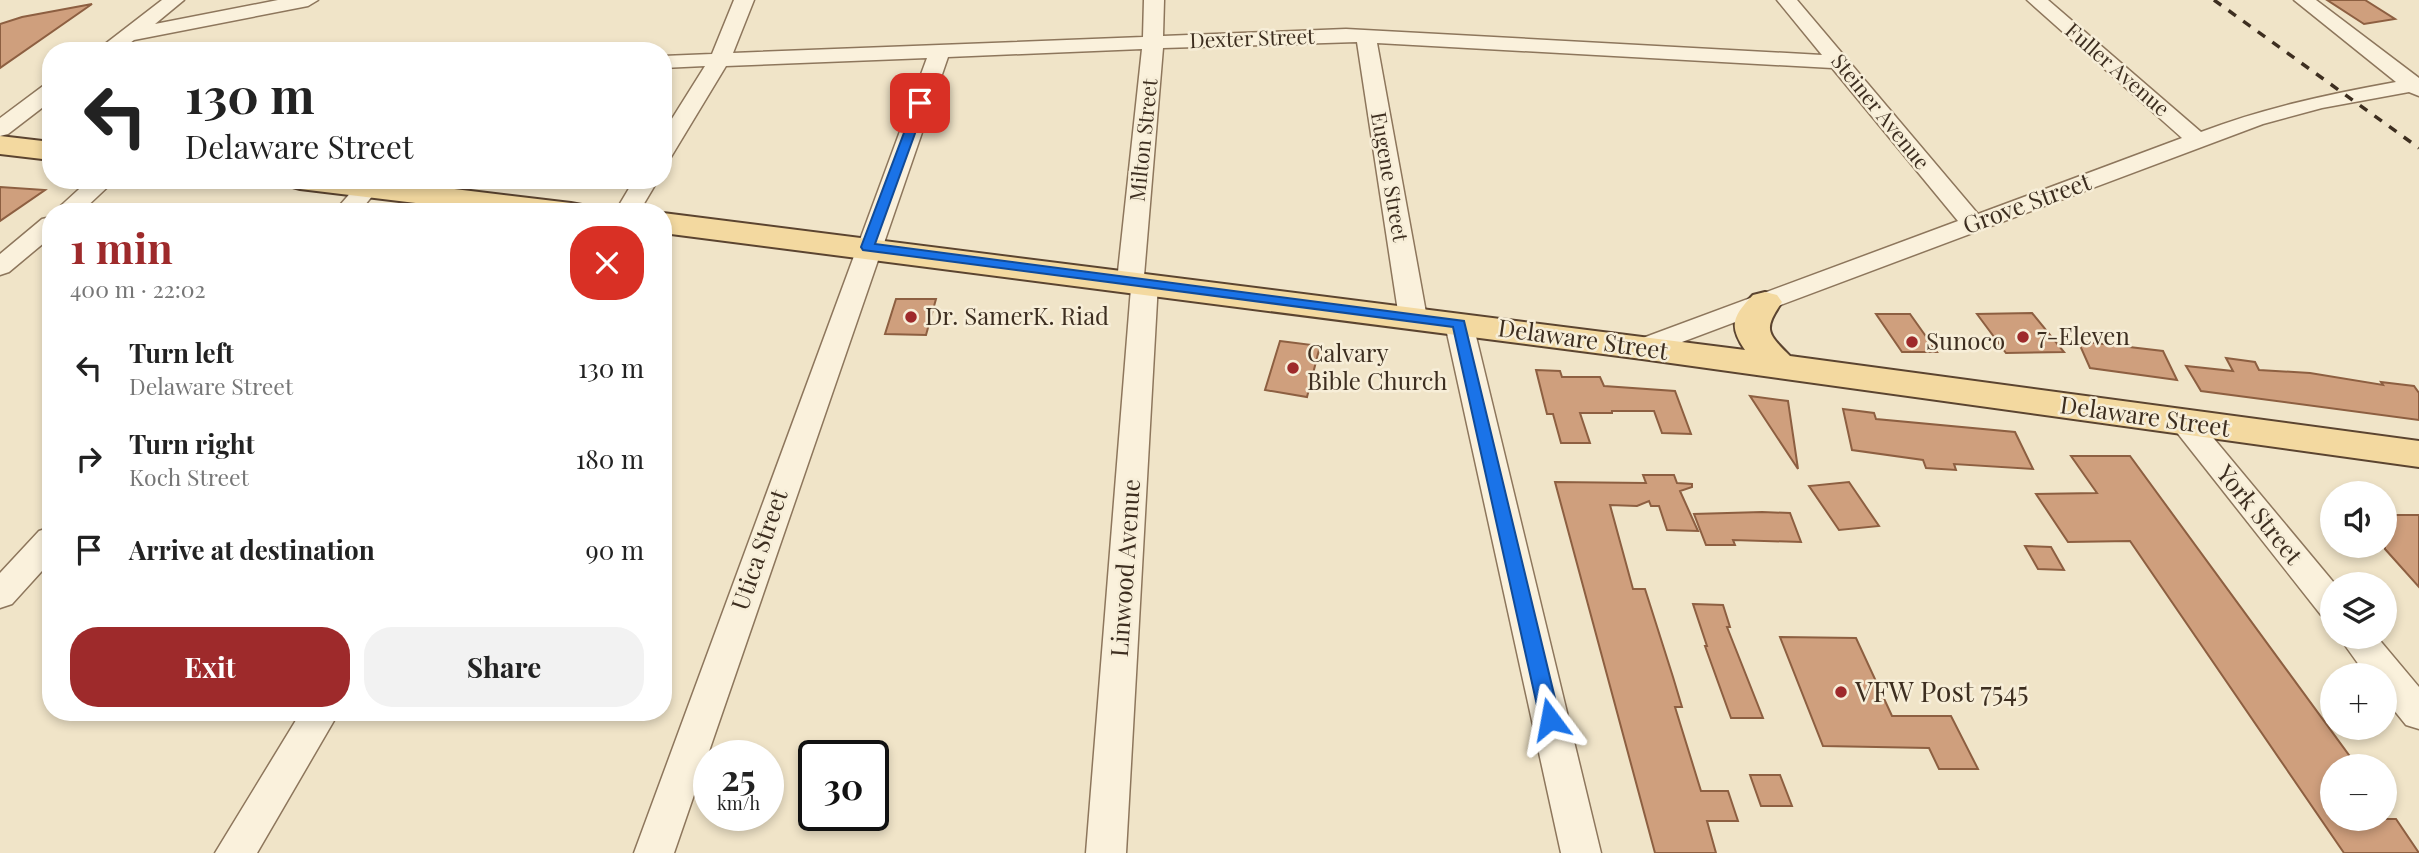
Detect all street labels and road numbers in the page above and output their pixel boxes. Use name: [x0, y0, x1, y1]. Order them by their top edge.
street label: Fuller Avenue: [2060, 16, 2176, 121]
street label: Dexter Street: [1189, 21, 1315, 53]
street label: Steiner Avenue: [1826, 47, 1937, 175]
street label: Milton Street: [1122, 76, 1162, 203]
street label: Eugene Street: [1366, 110, 1416, 244]
street label: Grove Street: [1958, 164, 2095, 240]
street label: Delaware Street: [1496, 310, 1671, 366]
street label: Delaware Street: [2058, 387, 2233, 443]
street label: York Street: [2210, 457, 2311, 571]
street label: Linwood Avenue: [1102, 478, 1146, 658]
street label: Utica Street: [723, 484, 794, 614]

